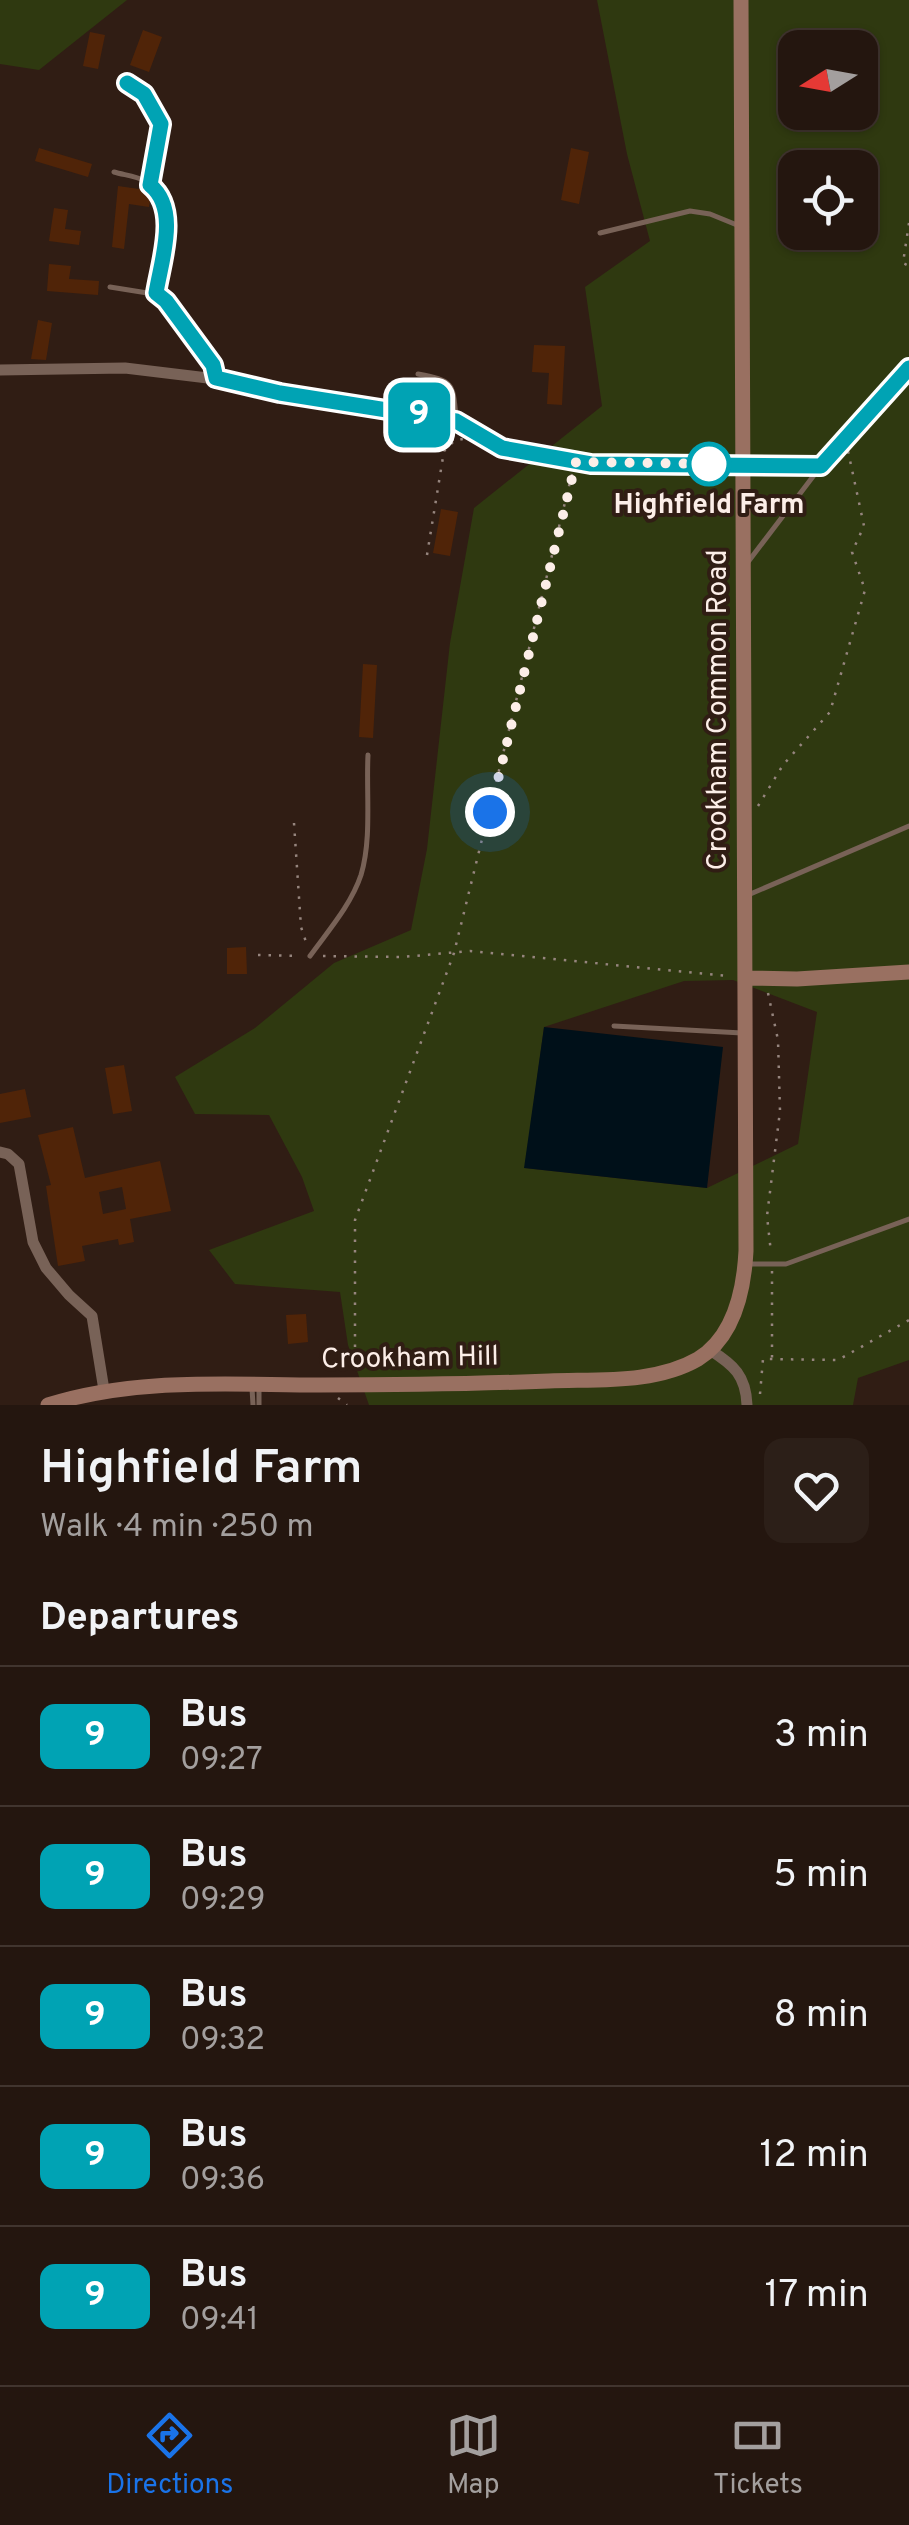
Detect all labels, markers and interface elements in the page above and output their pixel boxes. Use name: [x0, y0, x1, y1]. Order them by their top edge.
north arrow: [778, 30, 878, 130]
map controls: [778, 30, 878, 250]
button: locate: [778, 150, 878, 250]
line badge: 9: [386, 382, 452, 448]
text: 9: [408, 393, 430, 437]
marker: Highfield Farm: [688, 443, 730, 485]
place label: Highfield Farm: [613, 488, 805, 524]
street label: Crookham Common Road: [701, 550, 737, 870]
your location: [465, 787, 515, 837]
street label: Crookham Hill: [321, 1339, 499, 1379]
button: heart: [764, 1438, 869, 1543]
text: Highfield Farm: [40, 1440, 363, 1500]
text: Walk · 4 min · 250 m: [40, 1508, 314, 1548]
text: Departures: [40, 1595, 240, 1644]
text: Bus: [180, 1692, 247, 1741]
text: 3 min: [774, 1712, 869, 1761]
text: 9: [84, 1714, 106, 1758]
text: 09:27: [180, 1741, 263, 1781]
text: Bus: [180, 1832, 247, 1881]
text: 5 min: [773, 1852, 869, 1901]
text: 9: [84, 1854, 106, 1898]
text: 09:29: [180, 1881, 266, 1921]
text: Bus: [180, 1972, 247, 2021]
text: 8 min: [774, 1992, 869, 2041]
text: 9: [84, 1994, 106, 2038]
text: 09:32: [180, 2021, 265, 2061]
text: Bus: [180, 2112, 247, 2161]
text: 12 min: [759, 2132, 869, 2181]
text: 9: [84, 2134, 106, 2178]
text: 09:36: [180, 2161, 265, 2201]
text: Bus: [180, 2252, 247, 2301]
text: 17 min: [764, 2272, 869, 2321]
text: 9: [84, 2274, 106, 2318]
text: 09:41: [180, 2301, 259, 2341]
tab: Directions: [106, 2408, 233, 2504]
tab: Map: [446, 2408, 501, 2504]
tab: Tickets: [713, 2408, 803, 2504]

